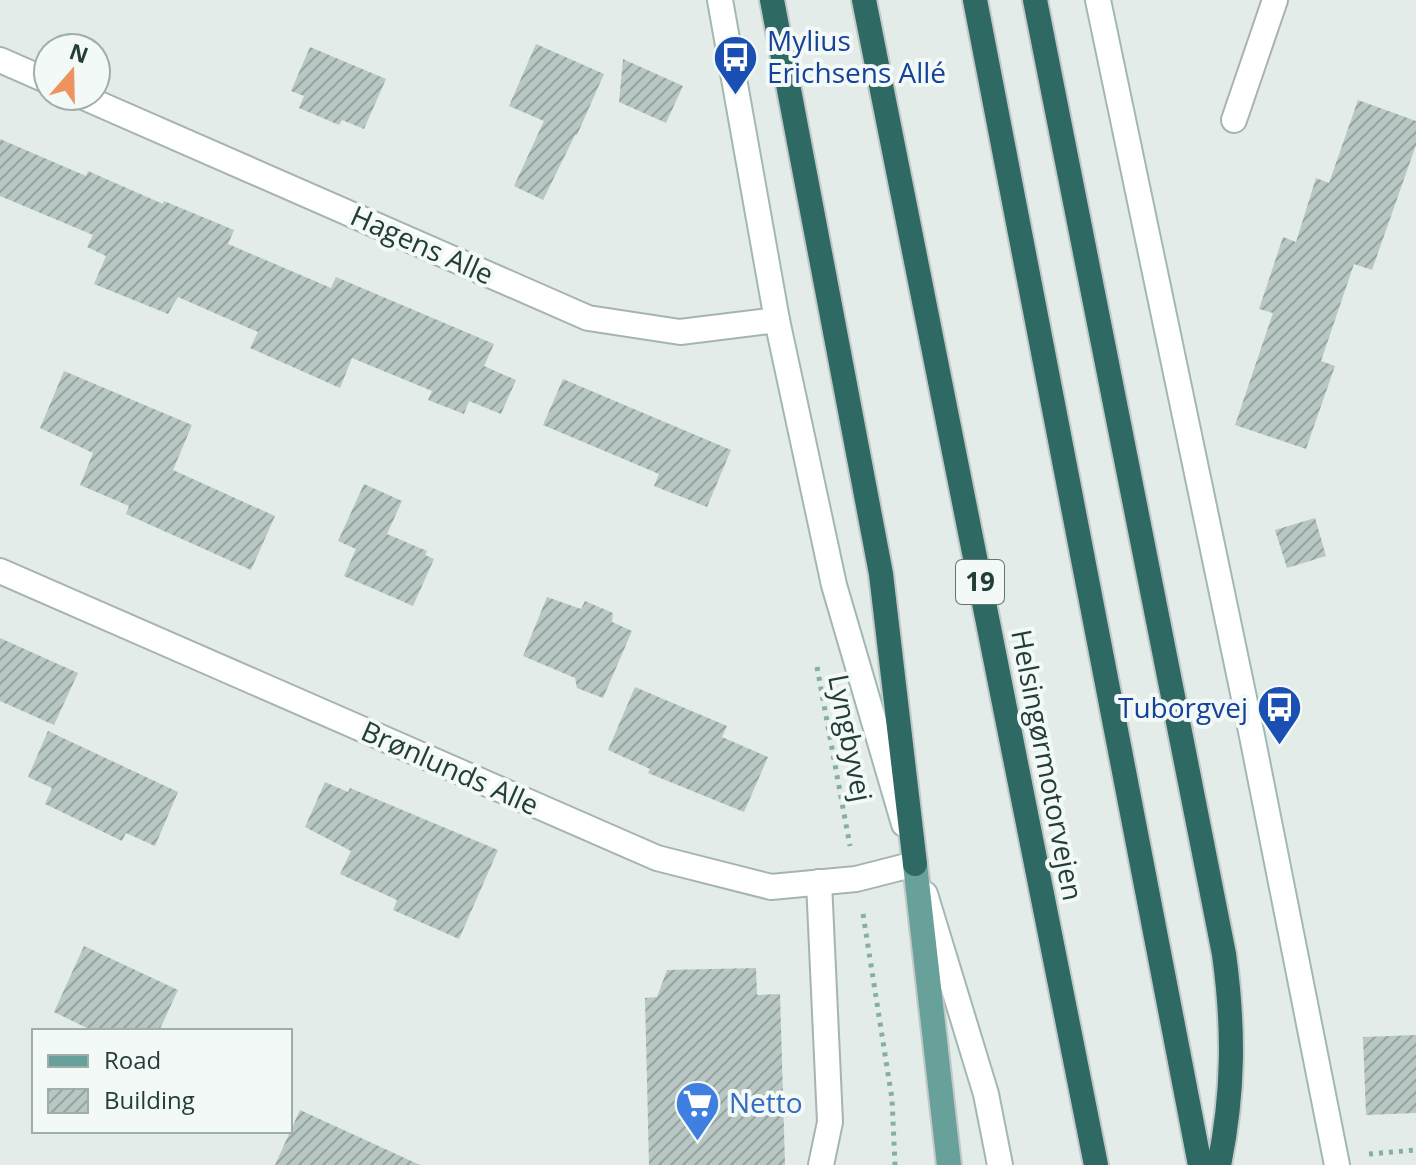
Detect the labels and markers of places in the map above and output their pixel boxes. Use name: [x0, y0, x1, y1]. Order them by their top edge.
place label: Mylius Erichsens Allé: [767, 21, 946, 91]
bus stop icon: Mylius Erichsens Allé: [712, 33, 760, 96]
bus stop icon: Tuborgvej: [1255, 684, 1303, 747]
place label: Tuborgvej: [1118, 688, 1248, 726]
supermarket icon: Netto: [674, 1079, 722, 1142]
place label: Netto: [729, 1083, 803, 1121]

